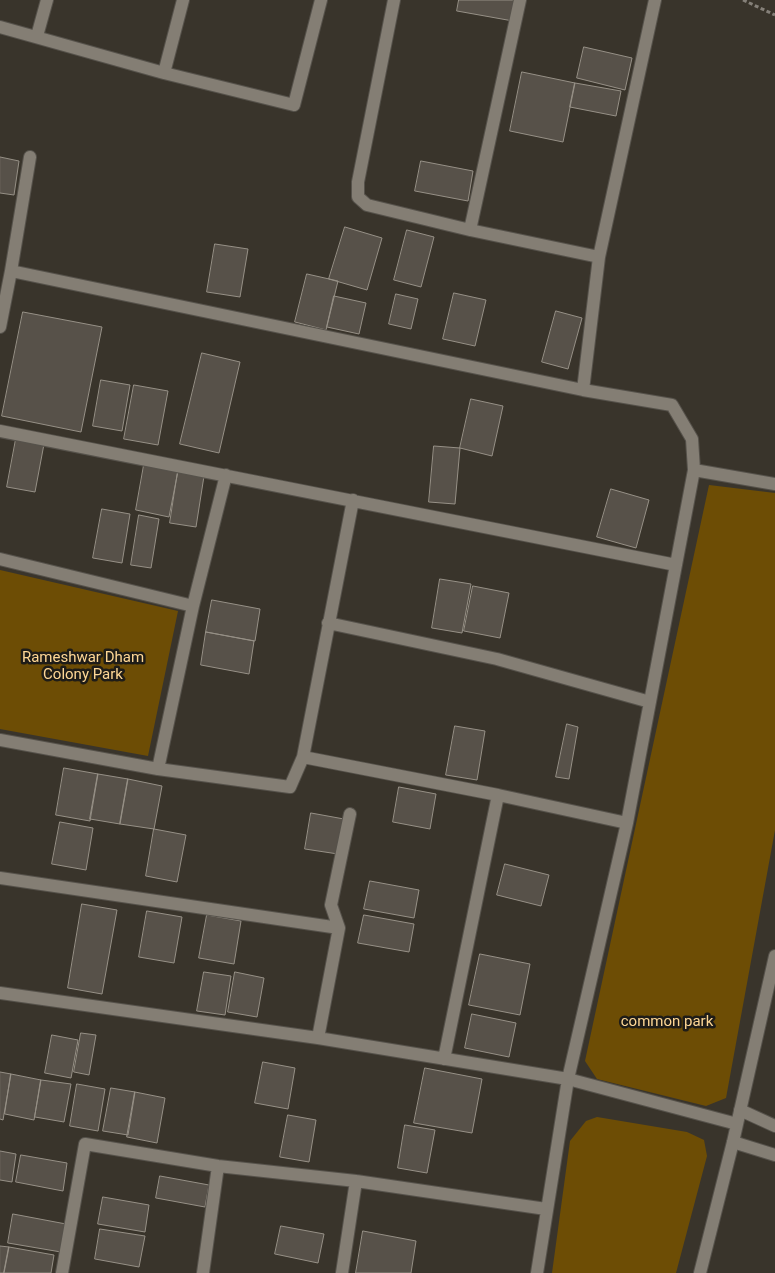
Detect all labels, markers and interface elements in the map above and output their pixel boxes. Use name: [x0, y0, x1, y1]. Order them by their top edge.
park label: Rameshwar Dham Colony Park: [22, 649, 144, 684]
park label: common park: [621, 1013, 713, 1031]

